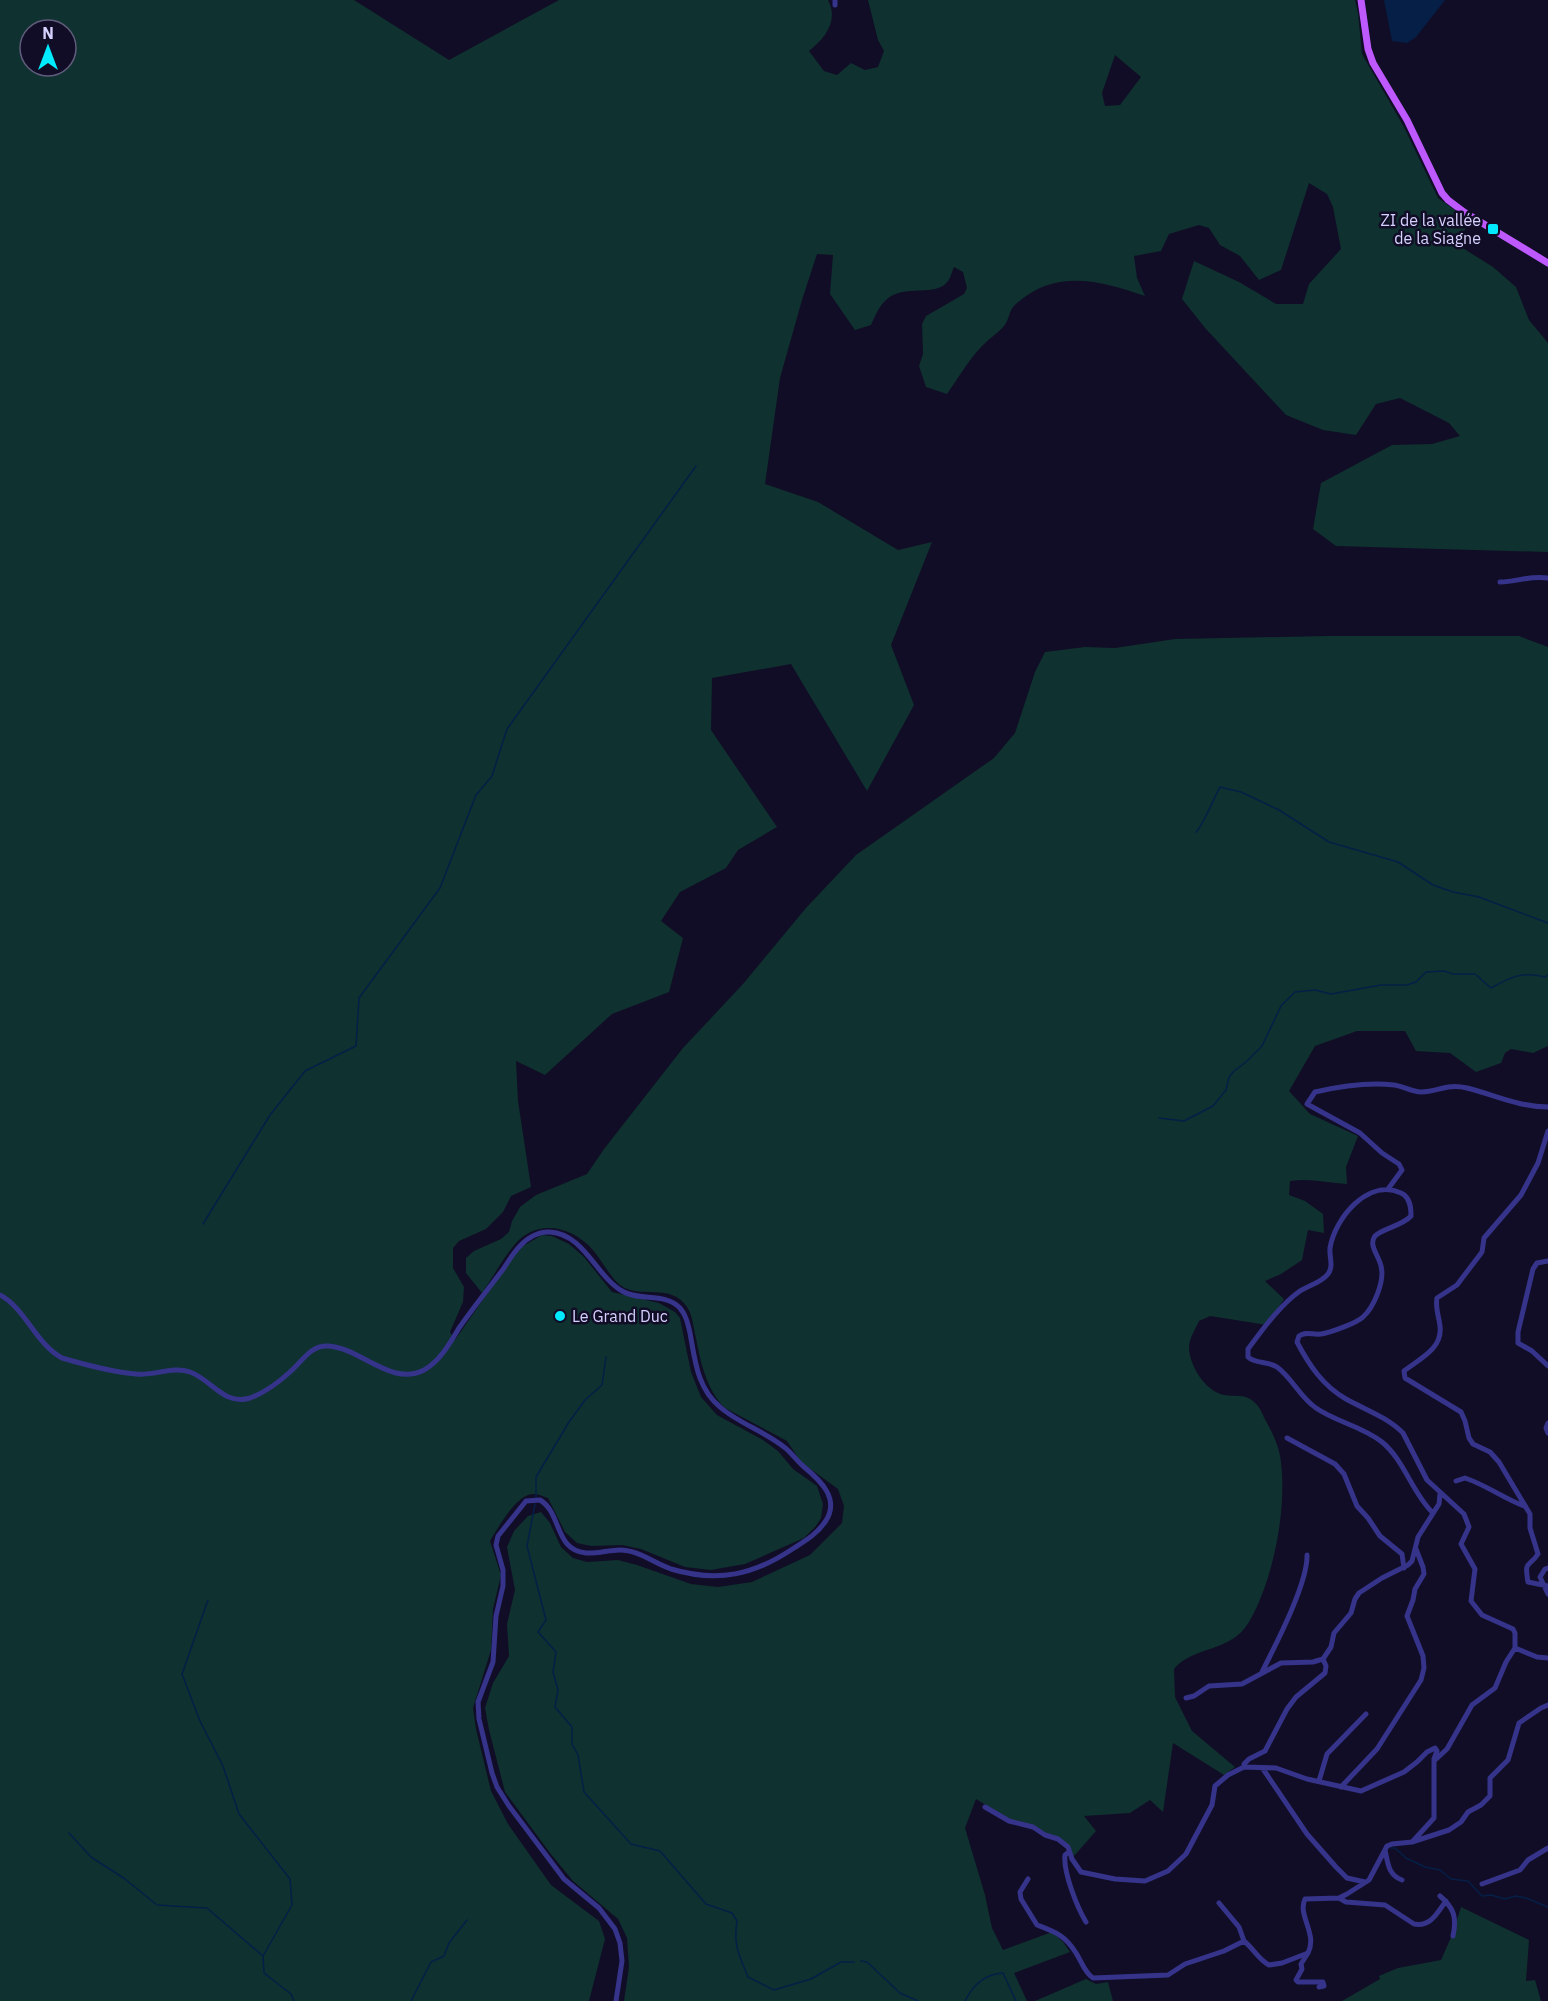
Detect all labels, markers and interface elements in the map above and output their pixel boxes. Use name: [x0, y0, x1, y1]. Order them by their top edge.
north arrow: [18, 18, 78, 78]
text: N: [42, 23, 54, 43]
place label: ZI de la vallée de la Siagne: [1381, 210, 1481, 248]
marker: ZI de la vallée de la Siagne: [1486, 222, 1500, 236]
place label: Le Grand Duc: [572, 1306, 668, 1326]
marker: Le Grand Duc: [553, 1309, 567, 1323]

